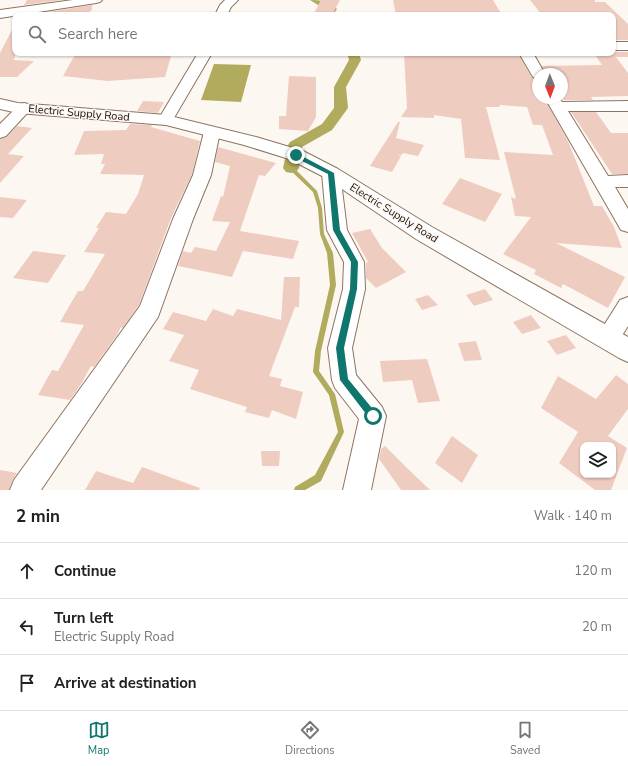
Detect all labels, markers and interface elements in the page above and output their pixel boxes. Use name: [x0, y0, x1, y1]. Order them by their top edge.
search box: [12, 12, 616, 56]
icon: search: [26, 23, 48, 45]
text: Search here: [58, 24, 138, 44]
north arrow: [532, 68, 568, 104]
street label: Electric Supply Road: [28, 101, 130, 125]
route end: [287, 146, 305, 164]
street label: Electric Supply Road: [347, 180, 441, 246]
route start: [364, 407, 382, 425]
map controls: [580, 442, 616, 478]
button: layers: [580, 442, 616, 478]
text: 2 min: [16, 505, 60, 528]
text: Walk · 140 m: [534, 507, 612, 525]
icon: ahead: [16, 560, 38, 582]
text: Continue: [54, 561, 116, 581]
text: 120 m: [574, 562, 612, 580]
text: Turn left: [54, 608, 113, 628]
icon: left: [16, 616, 38, 638]
text: 20 m: [582, 618, 612, 636]
text: Electric Supply Road: [54, 628, 174, 646]
icon: arrive: [16, 672, 38, 694]
text: Arrive at destination: [54, 673, 197, 693]
tab: Map: [88, 719, 110, 758]
tab: Directions: [285, 719, 335, 758]
tab: Saved: [510, 719, 540, 758]

